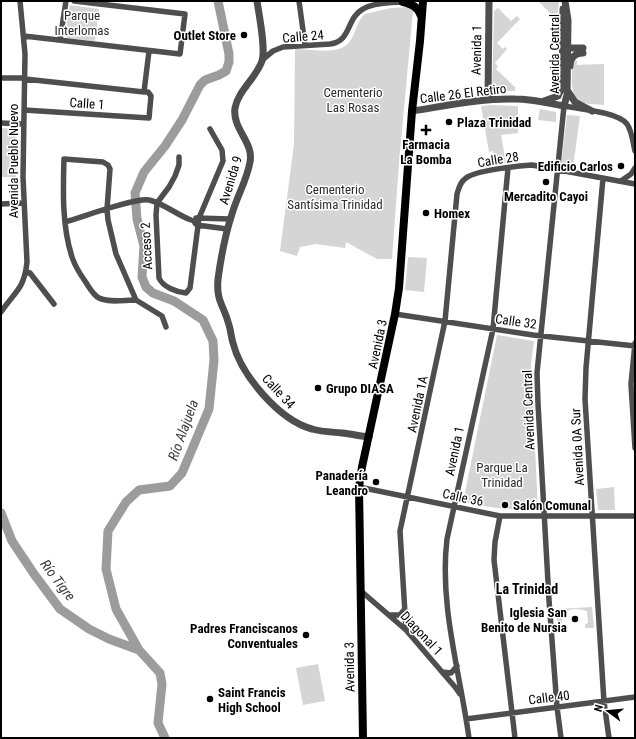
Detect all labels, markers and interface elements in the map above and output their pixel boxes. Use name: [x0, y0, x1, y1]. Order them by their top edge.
park label: Parque Interlomas: [55, 8, 110, 38]
street label: Avenida Central: [547, 14, 562, 94]
street label: Avenida 1: [469, 25, 484, 75]
street label: Calle 24: [282, 27, 325, 46]
place label: Outlet Store: [174, 28, 236, 43]
marker: Outlet Store: [239, 30, 249, 40]
street label: Calle 26 El Retiro: [419, 81, 507, 106]
park label: Cementerio Las Rosas: [323, 85, 383, 115]
street label: Calle 1: [69, 95, 105, 112]
street label: Avenida Pueblo Nuevo: [6, 104, 21, 218]
place label: Plaza Trinidad: [457, 115, 531, 130]
marker: Plaza Trinidad: [444, 117, 454, 127]
marker: Farmacia La Bomba: [421, 125, 431, 135]
place label: Farmacia La Bomba: [400, 137, 452, 167]
street label: Calle 28: [476, 149, 520, 170]
street label: Avenida 9: [216, 154, 245, 206]
place label: Edificio Carlos: [538, 159, 613, 174]
marker: Edificio Carlos: [616, 161, 626, 171]
marker: Mercadito Cayoi: [541, 177, 551, 187]
park label: Cementerio Santísima Trinidad: [287, 182, 383, 212]
place label: Mercadito Cayoi: [504, 189, 588, 204]
place label: Homex: [434, 206, 470, 221]
marker: Homex: [421, 208, 431, 218]
street label: Acceso 2: [138, 222, 155, 270]
street label: Calle 32: [494, 311, 538, 332]
street label: Avenida 3: [365, 318, 390, 370]
street label: Avenida Central: [520, 370, 537, 450]
street label: Calle 34: [259, 371, 299, 412]
street label: Avenida 1A: [404, 374, 431, 434]
place label: Grupo DIASA: [326, 381, 394, 396]
marker: Grupo DIASA: [313, 383, 323, 393]
water label: Río Alajuela: [165, 397, 201, 463]
street label: Avenida 0A Sur: [568, 408, 587, 486]
street label: Avenida 1: [442, 425, 467, 477]
park label: Parque La Trinidad: [476, 460, 528, 490]
place label: Panadería Leandro: [316, 468, 369, 498]
marker: Panadería Leandro: [371, 477, 381, 487]
street label: Calle 36: [441, 486, 485, 509]
place label: Salón Comunal: [513, 498, 591, 513]
marker: Salón Comunal: [500, 500, 510, 510]
water label: Río Tigre: [37, 556, 79, 604]
district label: La Trinidad: [496, 581, 558, 597]
place label: Iglesia San Benito de Nursia: [481, 605, 567, 635]
street label: Diagonal 1: [398, 608, 446, 658]
marker: Iglesia San Benito de Nursia: [570, 614, 580, 624]
place label: Padres Franciscanos Conventuales: [190, 621, 298, 651]
marker: Padres Franciscanos Conventuales: [301, 630, 311, 640]
street label: Avenida 3: [342, 642, 357, 692]
place label: Saint Francis High School: [218, 685, 286, 715]
street label: Calle 40: [528, 688, 571, 707]
north arrow: [588, 691, 628, 731]
marker: Saint Francis High School: [205, 694, 215, 704]
text: N: [592, 703, 606, 713]

